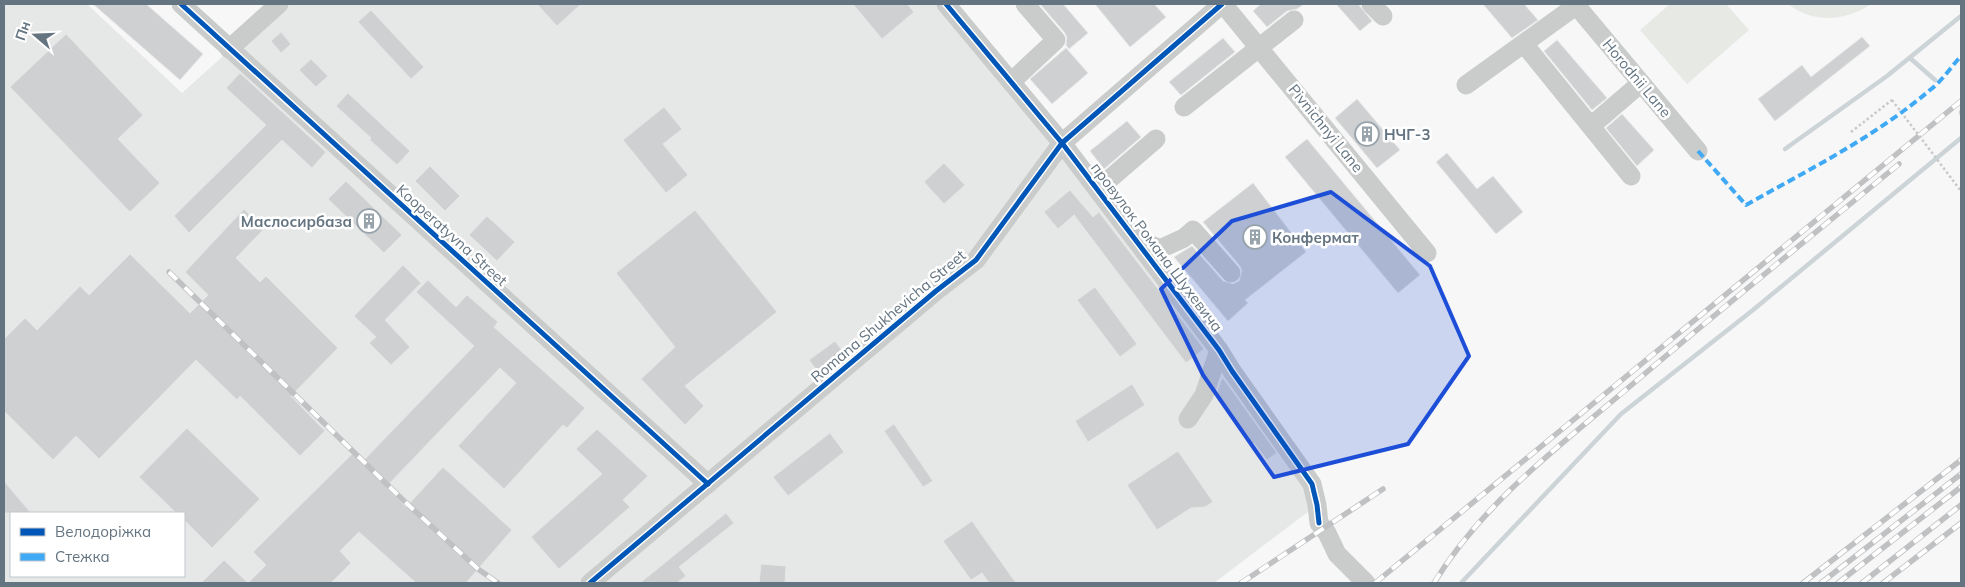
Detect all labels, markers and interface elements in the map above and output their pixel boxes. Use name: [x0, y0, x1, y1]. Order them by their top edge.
north arrow: [10, 10, 60, 60]
text: Пн: [11, 19, 34, 43]
street label: Horodnii Lane: [1599, 35, 1675, 121]
street label: Pivnichnyi Lane: [1285, 80, 1367, 176]
building icon: НЧГ-3: [1354, 121, 1380, 147]
place label: НЧГ-3: [1384, 125, 1430, 144]
street label: провулок Романа Шухевича: [1087, 158, 1227, 336]
street label: Kooperatyvna Street: [393, 180, 511, 290]
building icon: Маслосирбаза: [356, 208, 382, 234]
place label: Маслосирбаза: [241, 212, 352, 231]
building icon: Конфермат: [1242, 224, 1268, 250]
place label: Конфермат: [1272, 228, 1359, 247]
street label: Romana Shukhevicha Street: [807, 246, 969, 386]
legend: [10, 512, 185, 577]
text: Велодоріжка: [55, 522, 151, 541]
text: Стежка: [55, 547, 110, 566]

